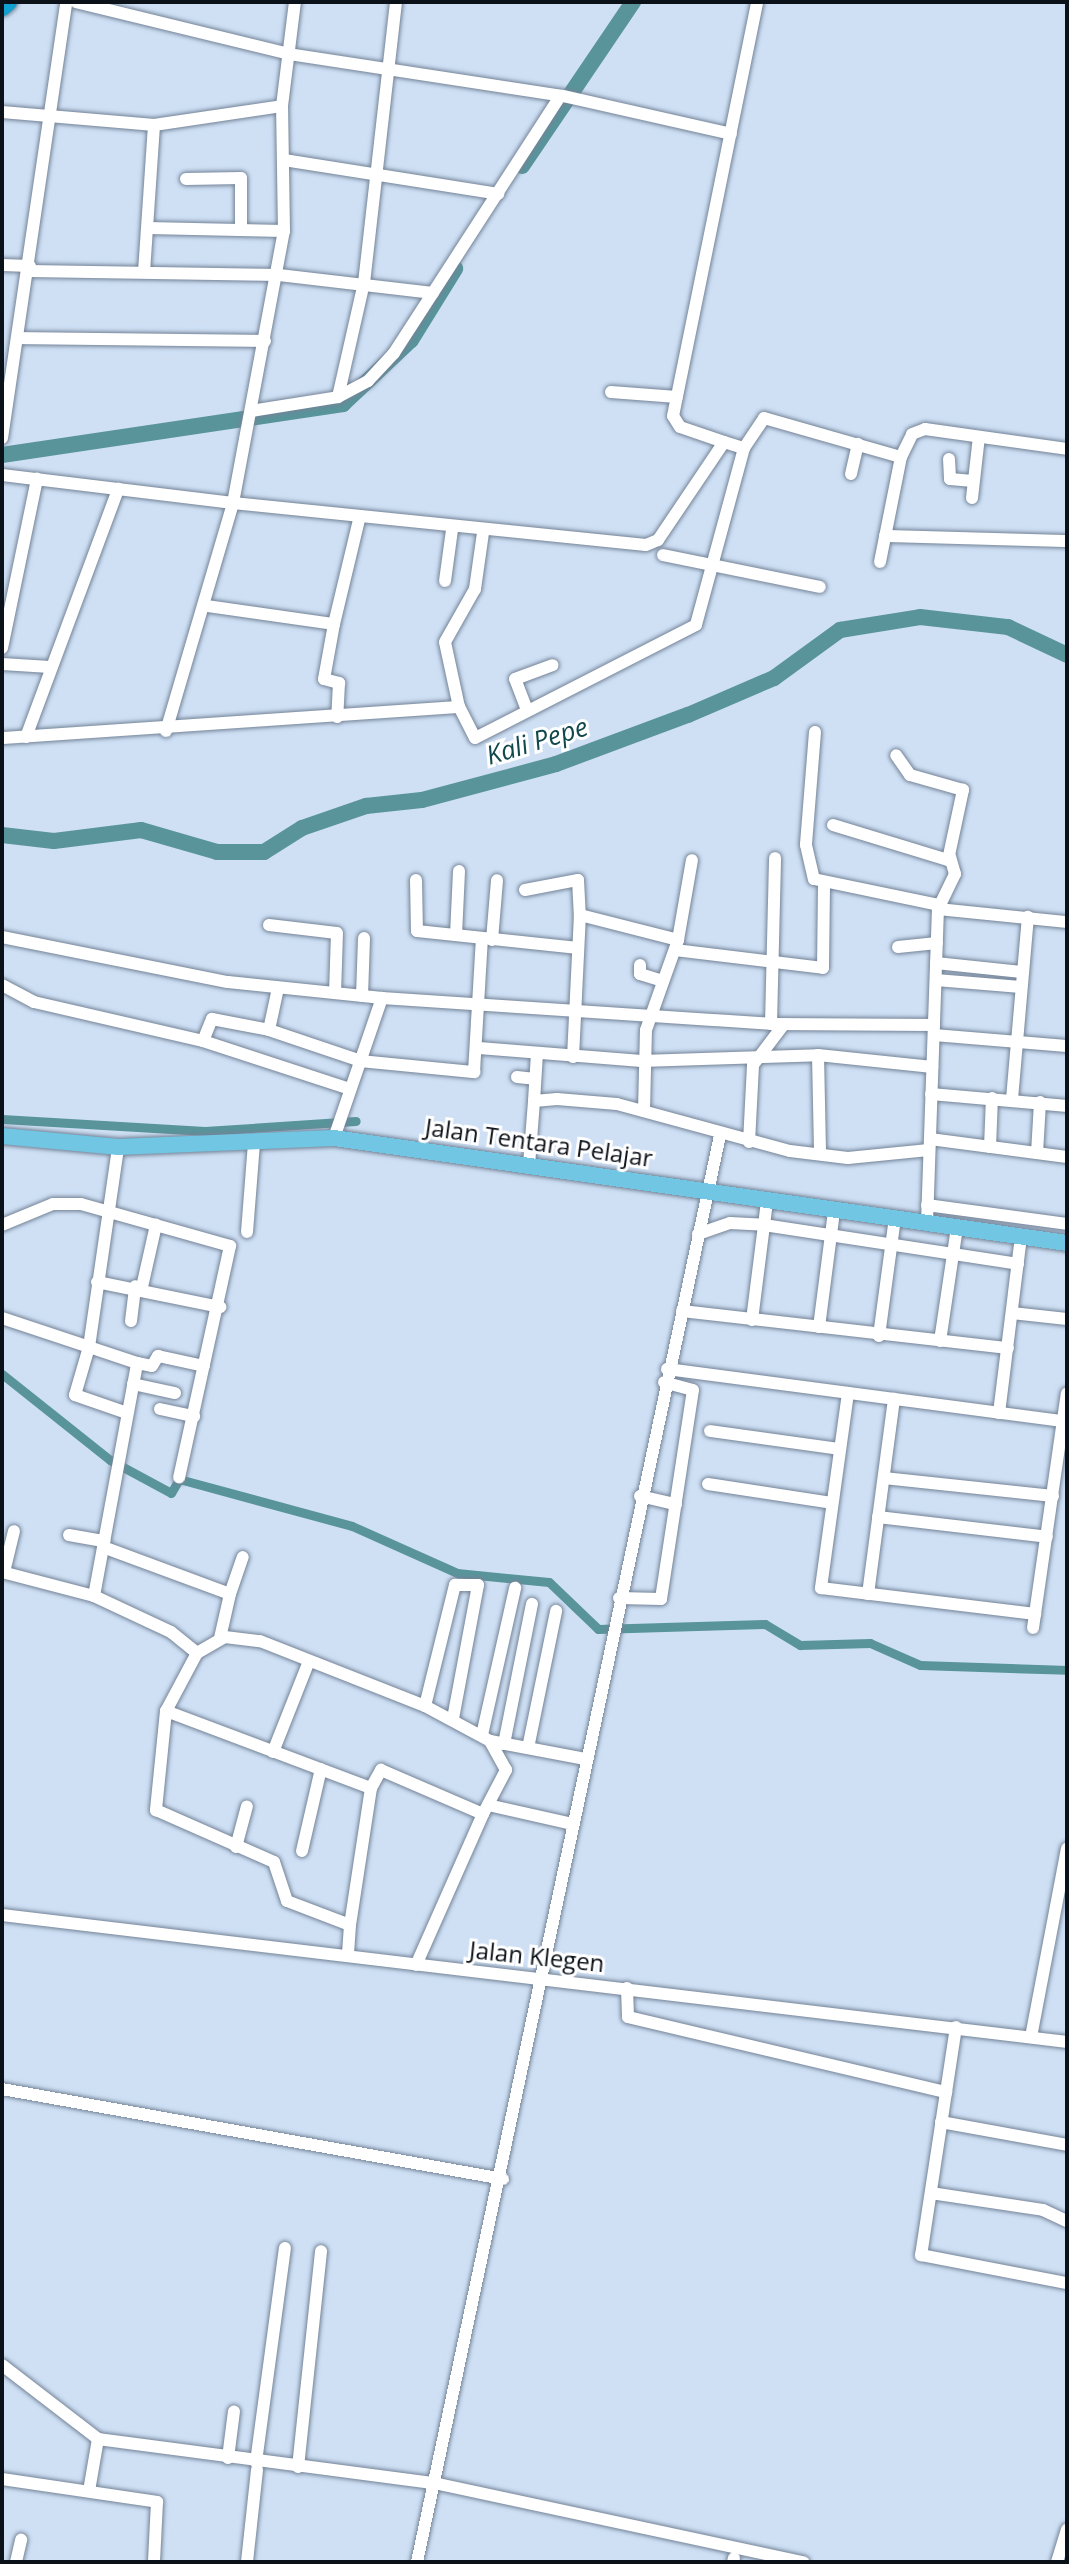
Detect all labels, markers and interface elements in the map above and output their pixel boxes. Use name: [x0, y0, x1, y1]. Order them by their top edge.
water label: Kali Pepe: [482, 711, 592, 771]
street label: Jalan Tentara Pelajar: [423, 1112, 655, 1172]
street label: Jalan Klegen: [468, 1935, 606, 1977]

